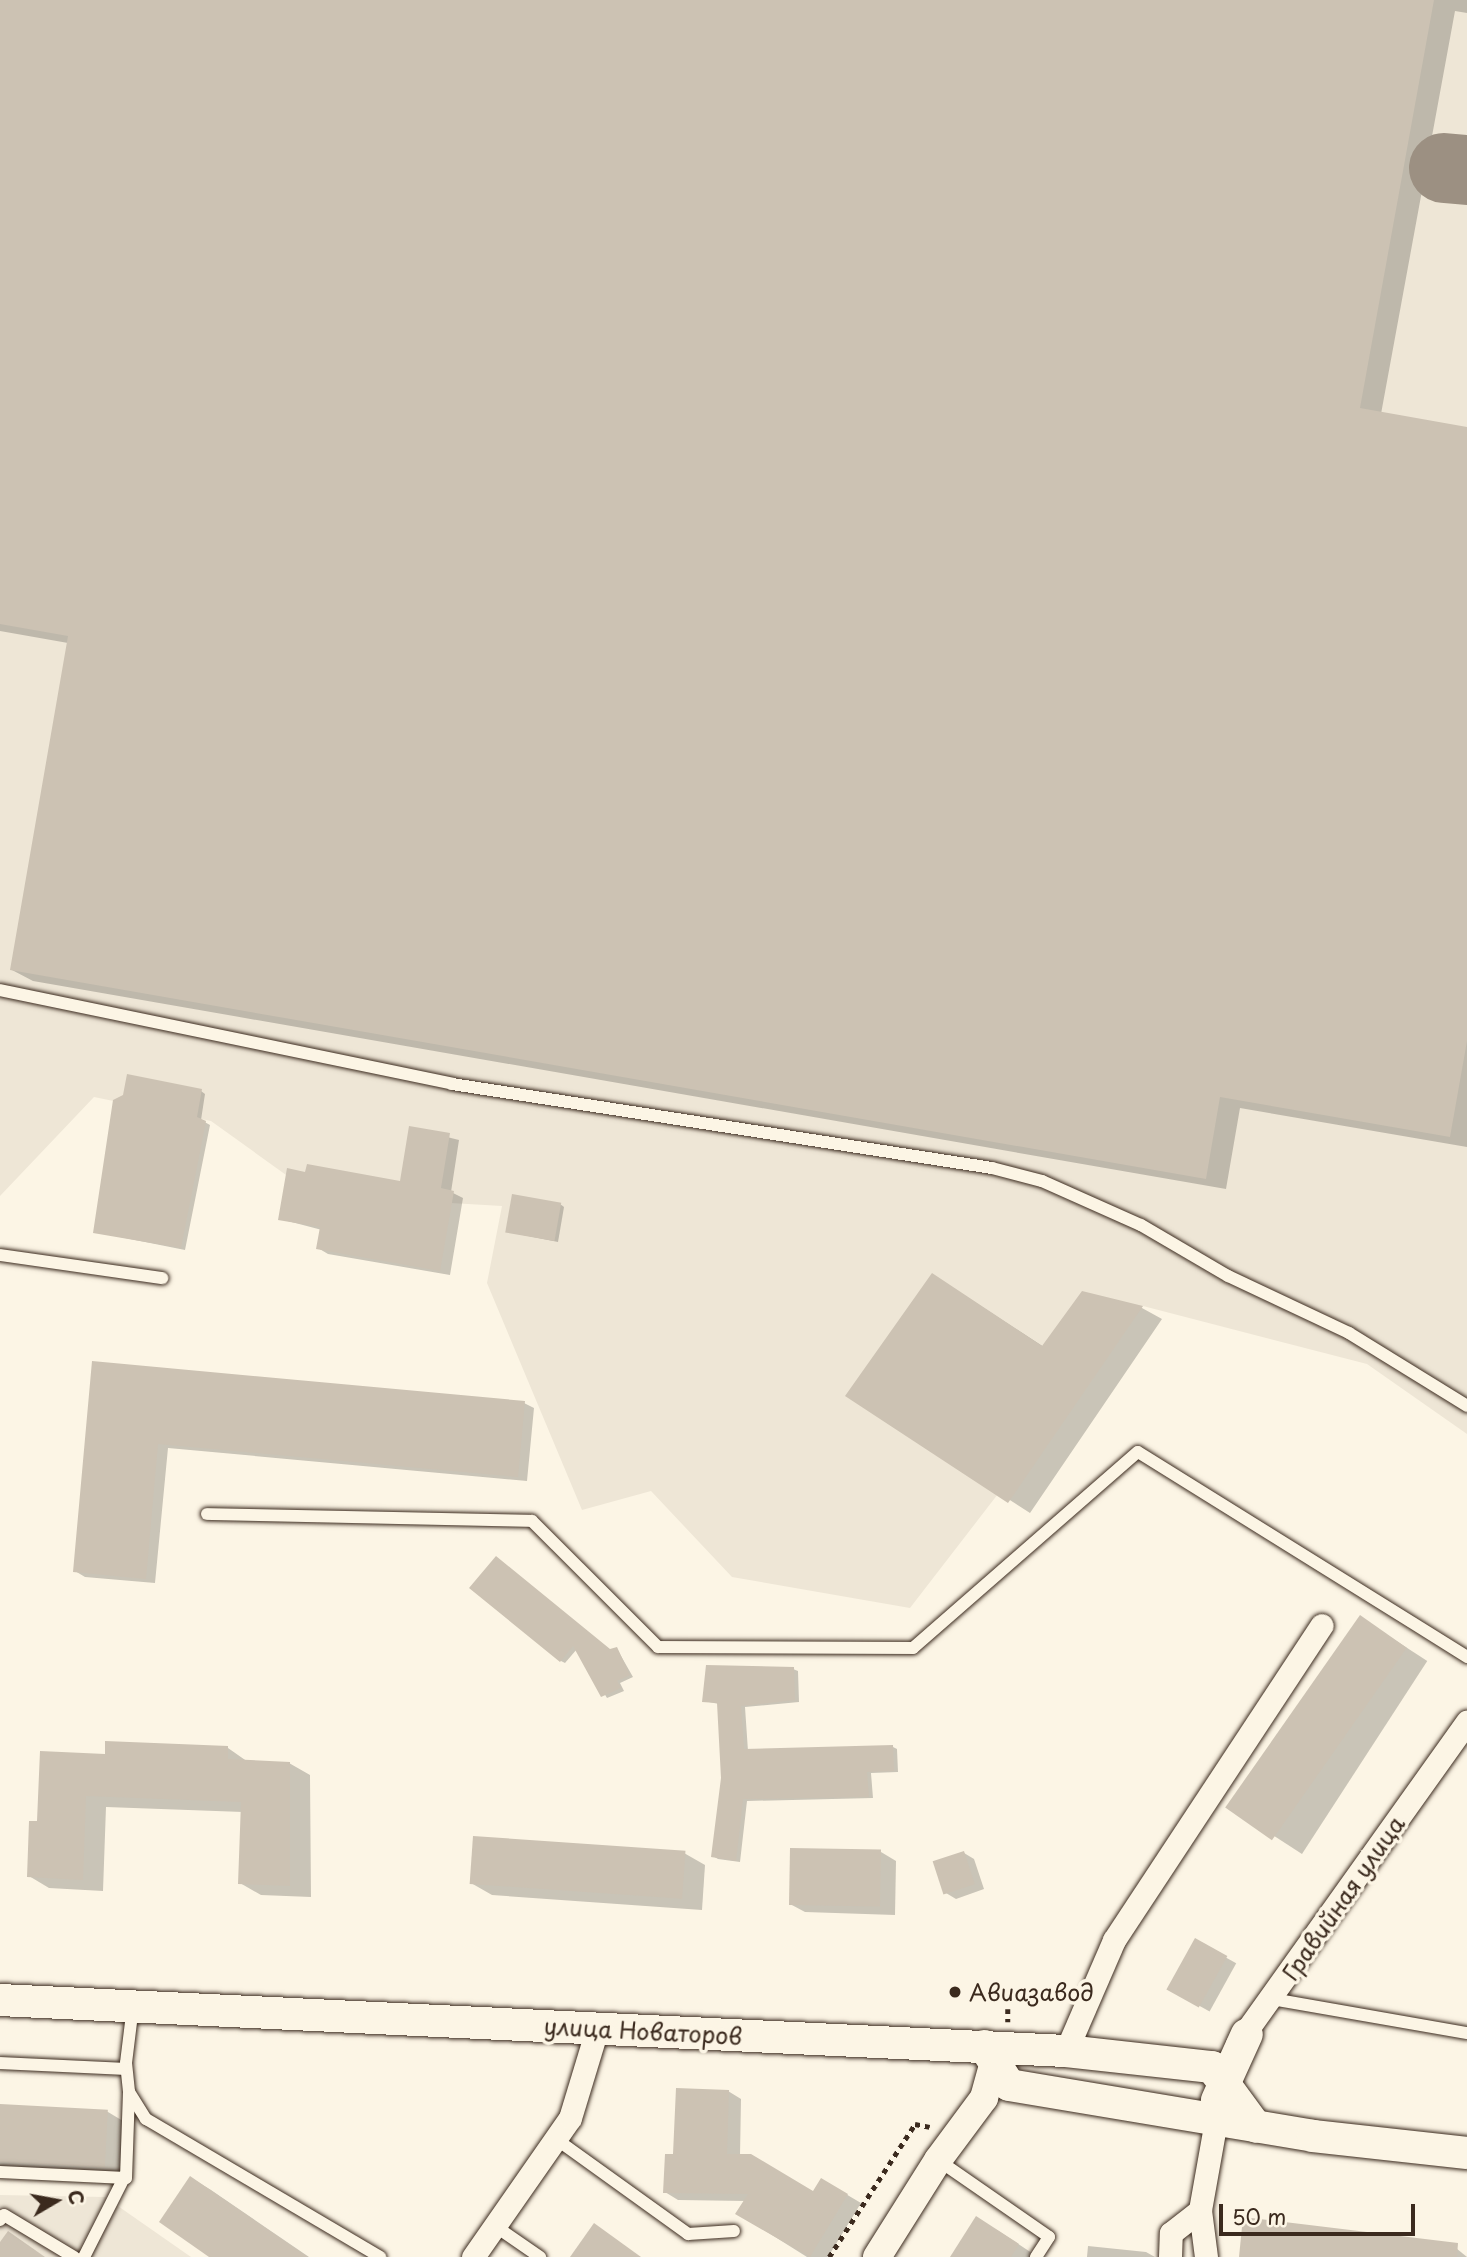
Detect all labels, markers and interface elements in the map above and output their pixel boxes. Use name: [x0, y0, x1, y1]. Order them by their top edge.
street label: Гравийная улица: [1276, 1810, 1410, 1986]
place label: Авиазавод: [969, 1978, 1094, 2006]
marker: Авиазавод: [947, 1984, 963, 2000]
street label: улица Новаторов: [543, 2012, 743, 2050]
north arrow: [21, 2166, 91, 2236]
text: С: [62, 2188, 92, 2207]
scale bar: [1222, 2190, 1418, 2234]
text: 50 m: [1232, 2200, 1286, 2232]

